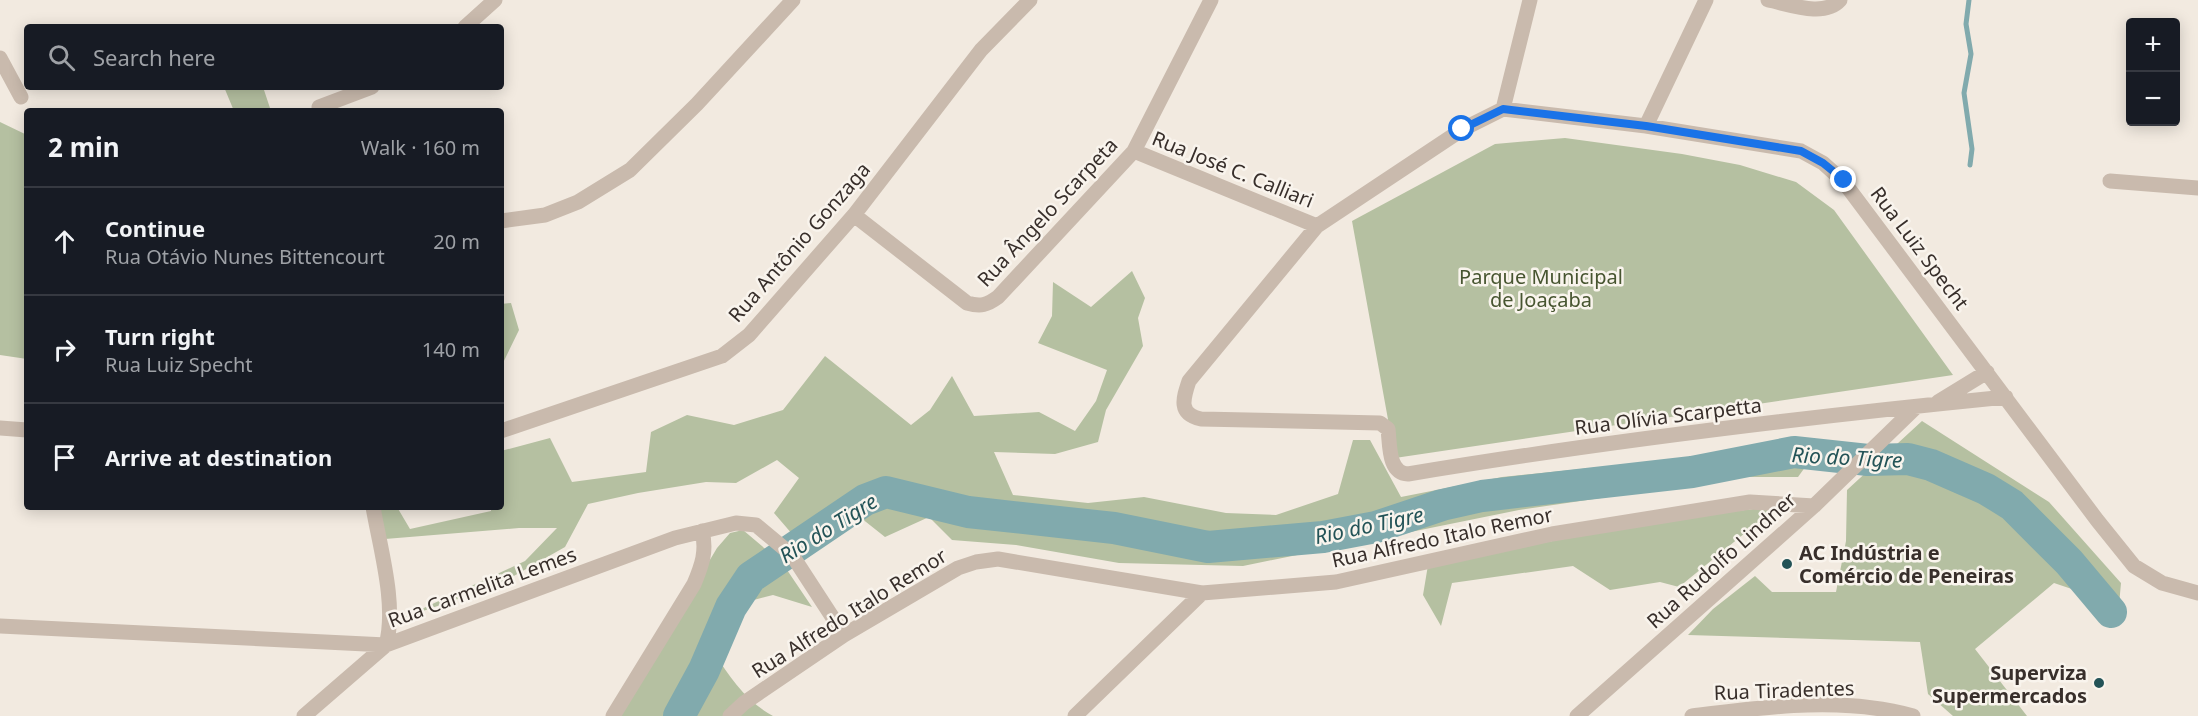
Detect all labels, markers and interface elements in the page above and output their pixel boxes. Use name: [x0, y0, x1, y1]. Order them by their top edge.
map controls: [2126, 18, 2180, 126]
button: +: [2126, 18, 2180, 72]
search box: [24, 24, 504, 90]
icon: search: [45, 41, 78, 74]
text: Search here: [93, 42, 215, 72]
button: −: [2126, 72, 2180, 126]
route start: [1448, 115, 1474, 141]
street label: Rua José C. Calliari: [1148, 124, 1318, 214]
text: 2 min: [48, 129, 120, 165]
street label: Rua Ângelo Scarpeta: [971, 132, 1123, 292]
text: Walk · 160 m: [361, 134, 480, 161]
street label: Rua Antônio Gonzaga: [722, 156, 876, 328]
route end: [1830, 166, 1856, 192]
street label: Rua Luiz Specht: [1865, 181, 1975, 315]
text: Continue: [105, 213, 205, 243]
icon: ahead: [48, 225, 81, 258]
text: 20 m: [433, 228, 480, 255]
text: Rua Otávio Nunes Bittencourt: [105, 243, 385, 270]
park label: Parque Municipal de Joaçaba: [1459, 263, 1623, 313]
text: Turn right: [105, 321, 215, 351]
icon: right: [48, 333, 81, 366]
text: 140 m: [422, 336, 480, 363]
text: Rua Luiz Specht: [105, 351, 253, 378]
street label: Rua Olívia Scarpetta: [1573, 391, 1763, 441]
water label: Rio do Tigre: [1791, 440, 1903, 474]
icon: arrive: [48, 441, 81, 474]
text: Arrive at destination: [105, 442, 332, 472]
street label: Rua Rudolfo Lindner: [1641, 486, 1801, 634]
water label: Rio do Tigre: [774, 487, 882, 569]
water label: Rio do Tigre: [1312, 500, 1426, 550]
street label: Rua Alfredo Italo Remor: [1329, 500, 1555, 574]
place label: AC Indústria e Comércio de Peneiras: [1799, 539, 2014, 589]
street label: Rua Carmelita Lemes: [384, 540, 580, 634]
street label: Rua Alfredo Italo Remor: [746, 542, 952, 684]
marker: AC Indústria e Comércio de Peneiras: [1780, 557, 1794, 571]
place label: Superviza Supermercados: [1932, 659, 2087, 709]
street label: Rua Tiradentes: [1713, 674, 1855, 706]
marker: Superviza Supermercados: [2092, 676, 2106, 690]

